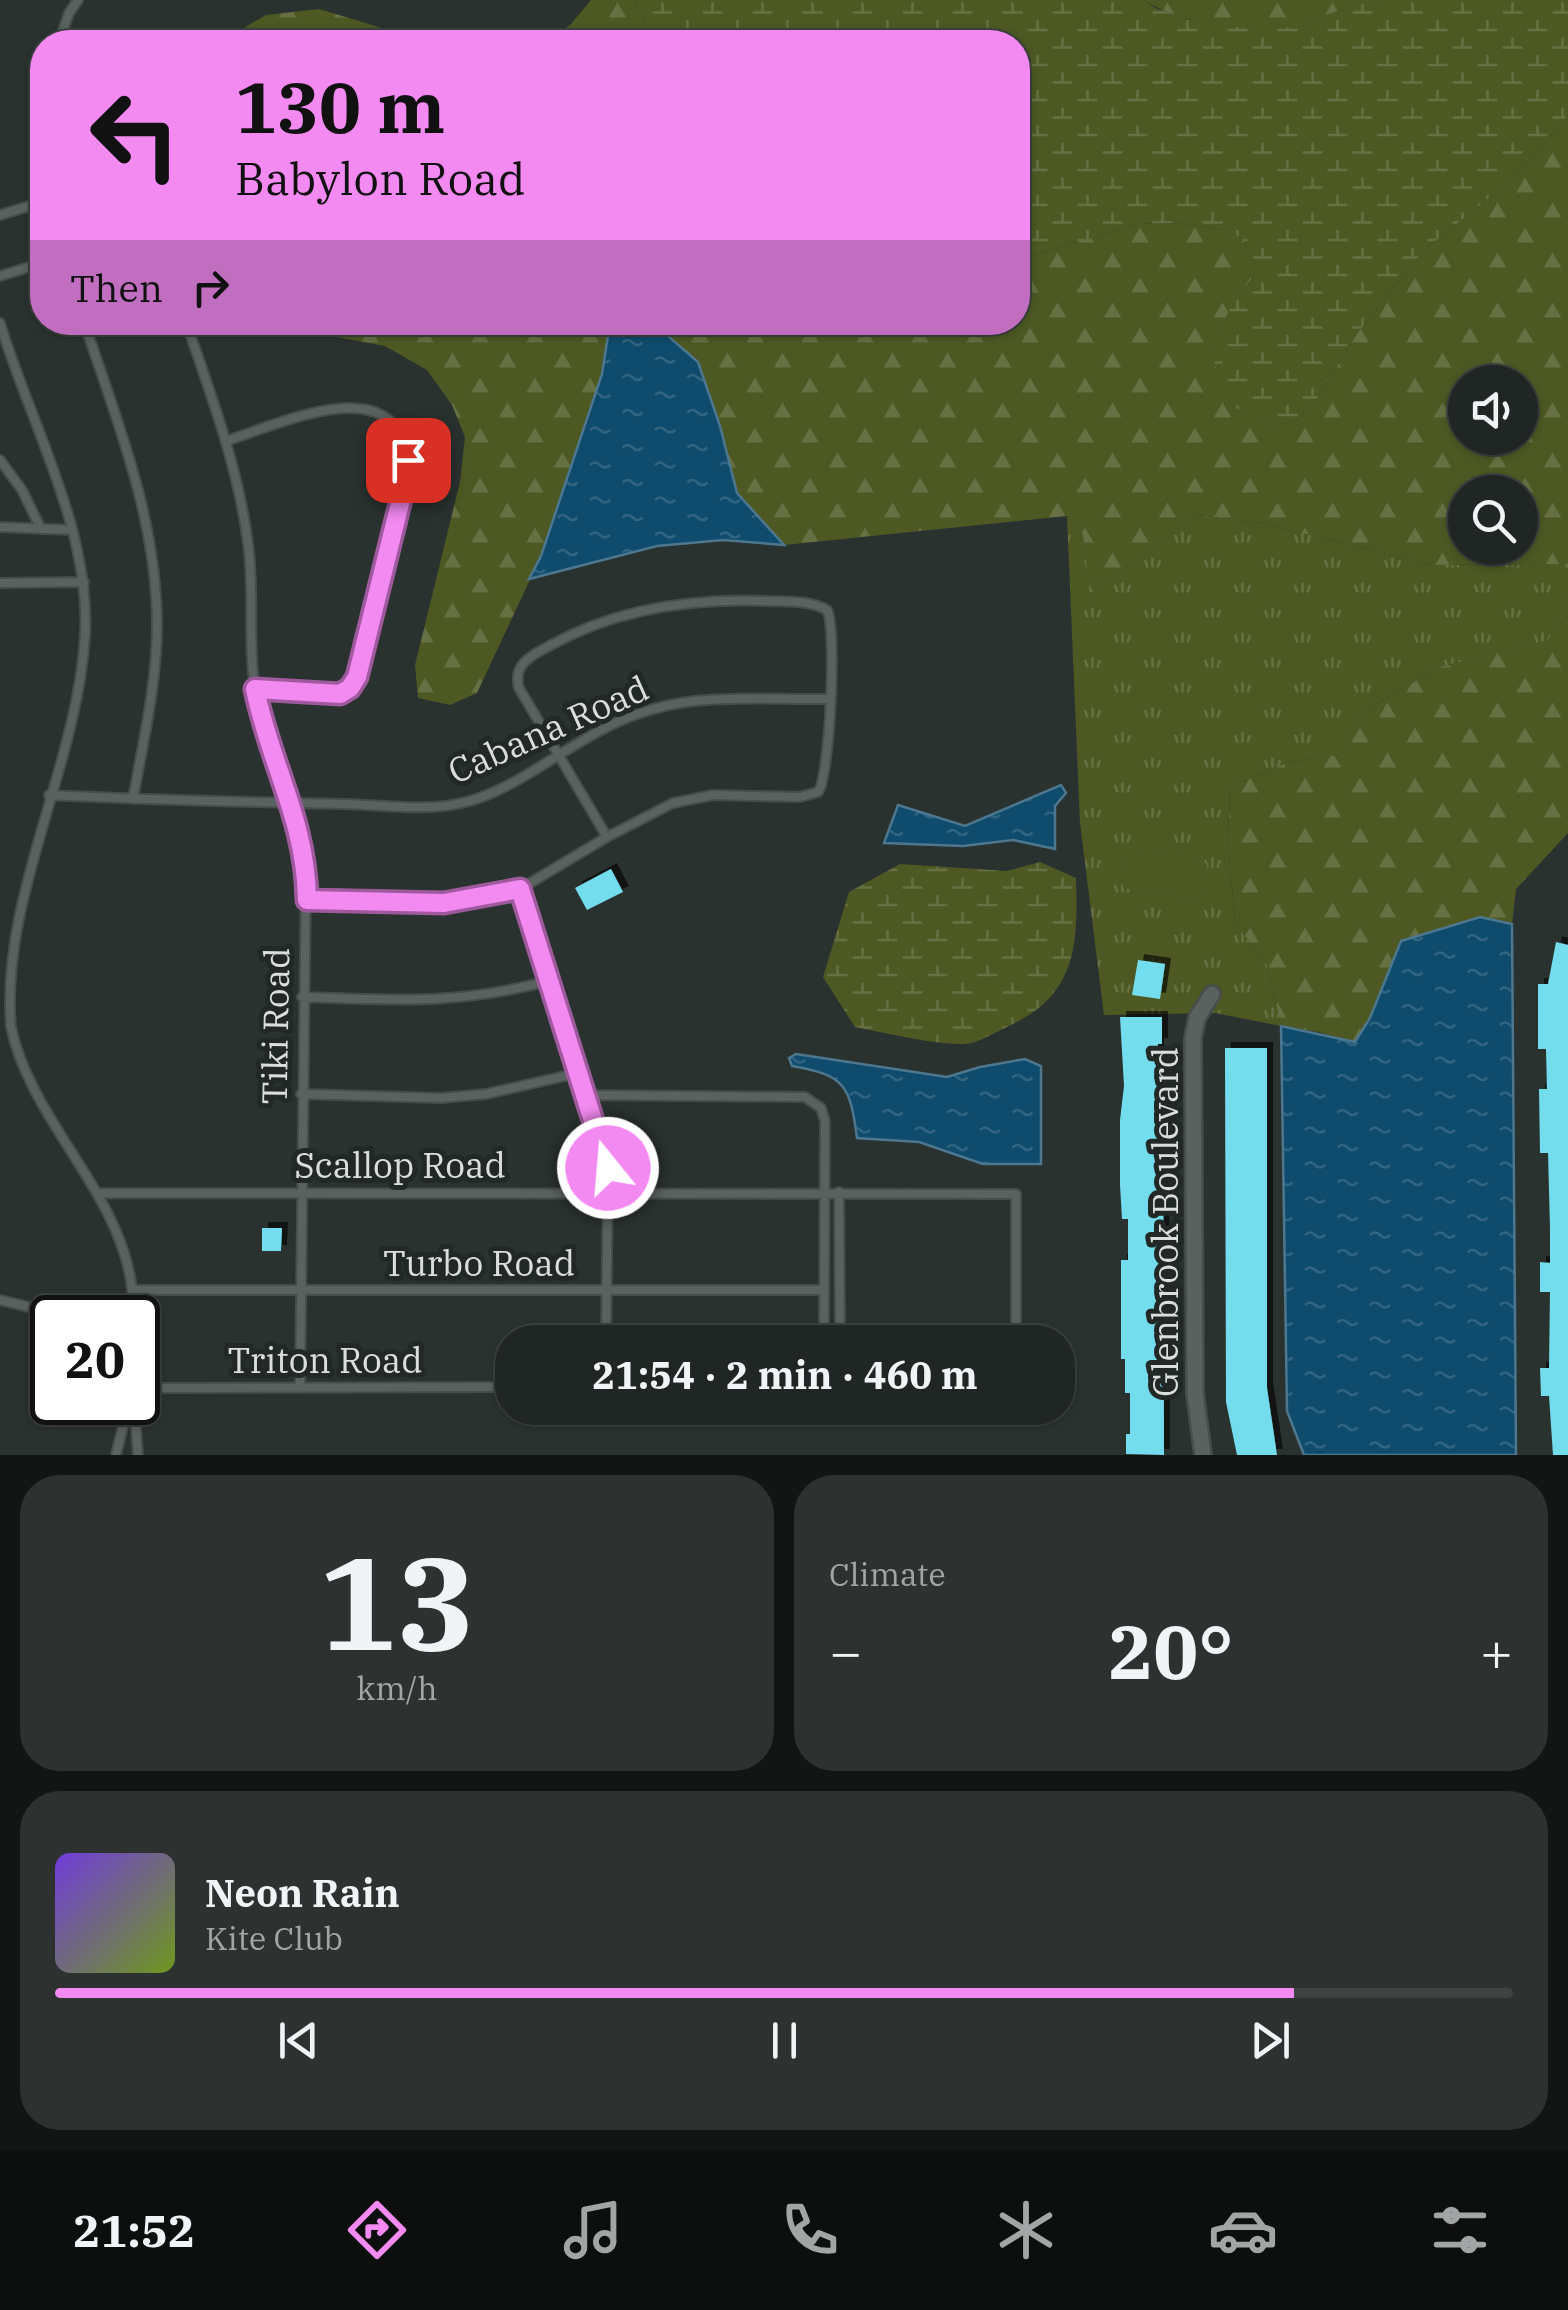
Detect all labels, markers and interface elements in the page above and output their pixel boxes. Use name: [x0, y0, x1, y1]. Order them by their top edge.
text: 130 m: [235, 61, 445, 152]
icon: left: [70, 70, 200, 200]
text: Babylon Road: [235, 149, 525, 207]
icon: right: [183, 260, 238, 315]
text: Then: [70, 263, 163, 312]
map controls: [1448, 365, 1538, 565]
button: sound: [1448, 365, 1538, 455]
pin: [366, 418, 451, 503]
icon: arrive: [381, 433, 436, 488]
button: search: [1448, 475, 1538, 565]
street label: Cabana Road: [441, 664, 655, 794]
street label: Tiki Road: [251, 947, 299, 1105]
street label: Glenbrook Boulevard: [1142, 1047, 1188, 1397]
position arrow: [556, 1116, 660, 1220]
street label: Scallop Road: [294, 1142, 506, 1188]
street label: Turbo Road: [383, 1240, 575, 1286]
speed limit sign: 20: [30, 1295, 160, 1425]
street label: Triton Road: [228, 1337, 422, 1383]
text: 21:54 · 2 min · 460 m: [592, 1350, 978, 1399]
text: 13: [319, 1517, 475, 1686]
text: Climate: [829, 1553, 946, 1595]
text: 20°: [1108, 1602, 1234, 1700]
text: −: [829, 1616, 862, 1687]
text: +: [1480, 1616, 1513, 1687]
text: km/h: [357, 1667, 437, 1709]
text: Neon Rain: [205, 1868, 400, 1917]
text: Kite Club: [205, 1917, 343, 1959]
icon: previous: [271, 2013, 326, 2068]
icon: pause: [757, 2013, 812, 2068]
icon: next: [1243, 2013, 1298, 2068]
icon: directions: [342, 2195, 412, 2265]
icon: music: [558, 2195, 628, 2265]
icon: phone: [775, 2195, 845, 2265]
icon: climate: [991, 2195, 1061, 2265]
icon: car: [1208, 2195, 1278, 2265]
icon: filters: [1425, 2195, 1495, 2265]
text: 21:52: [73, 2201, 195, 2259]

